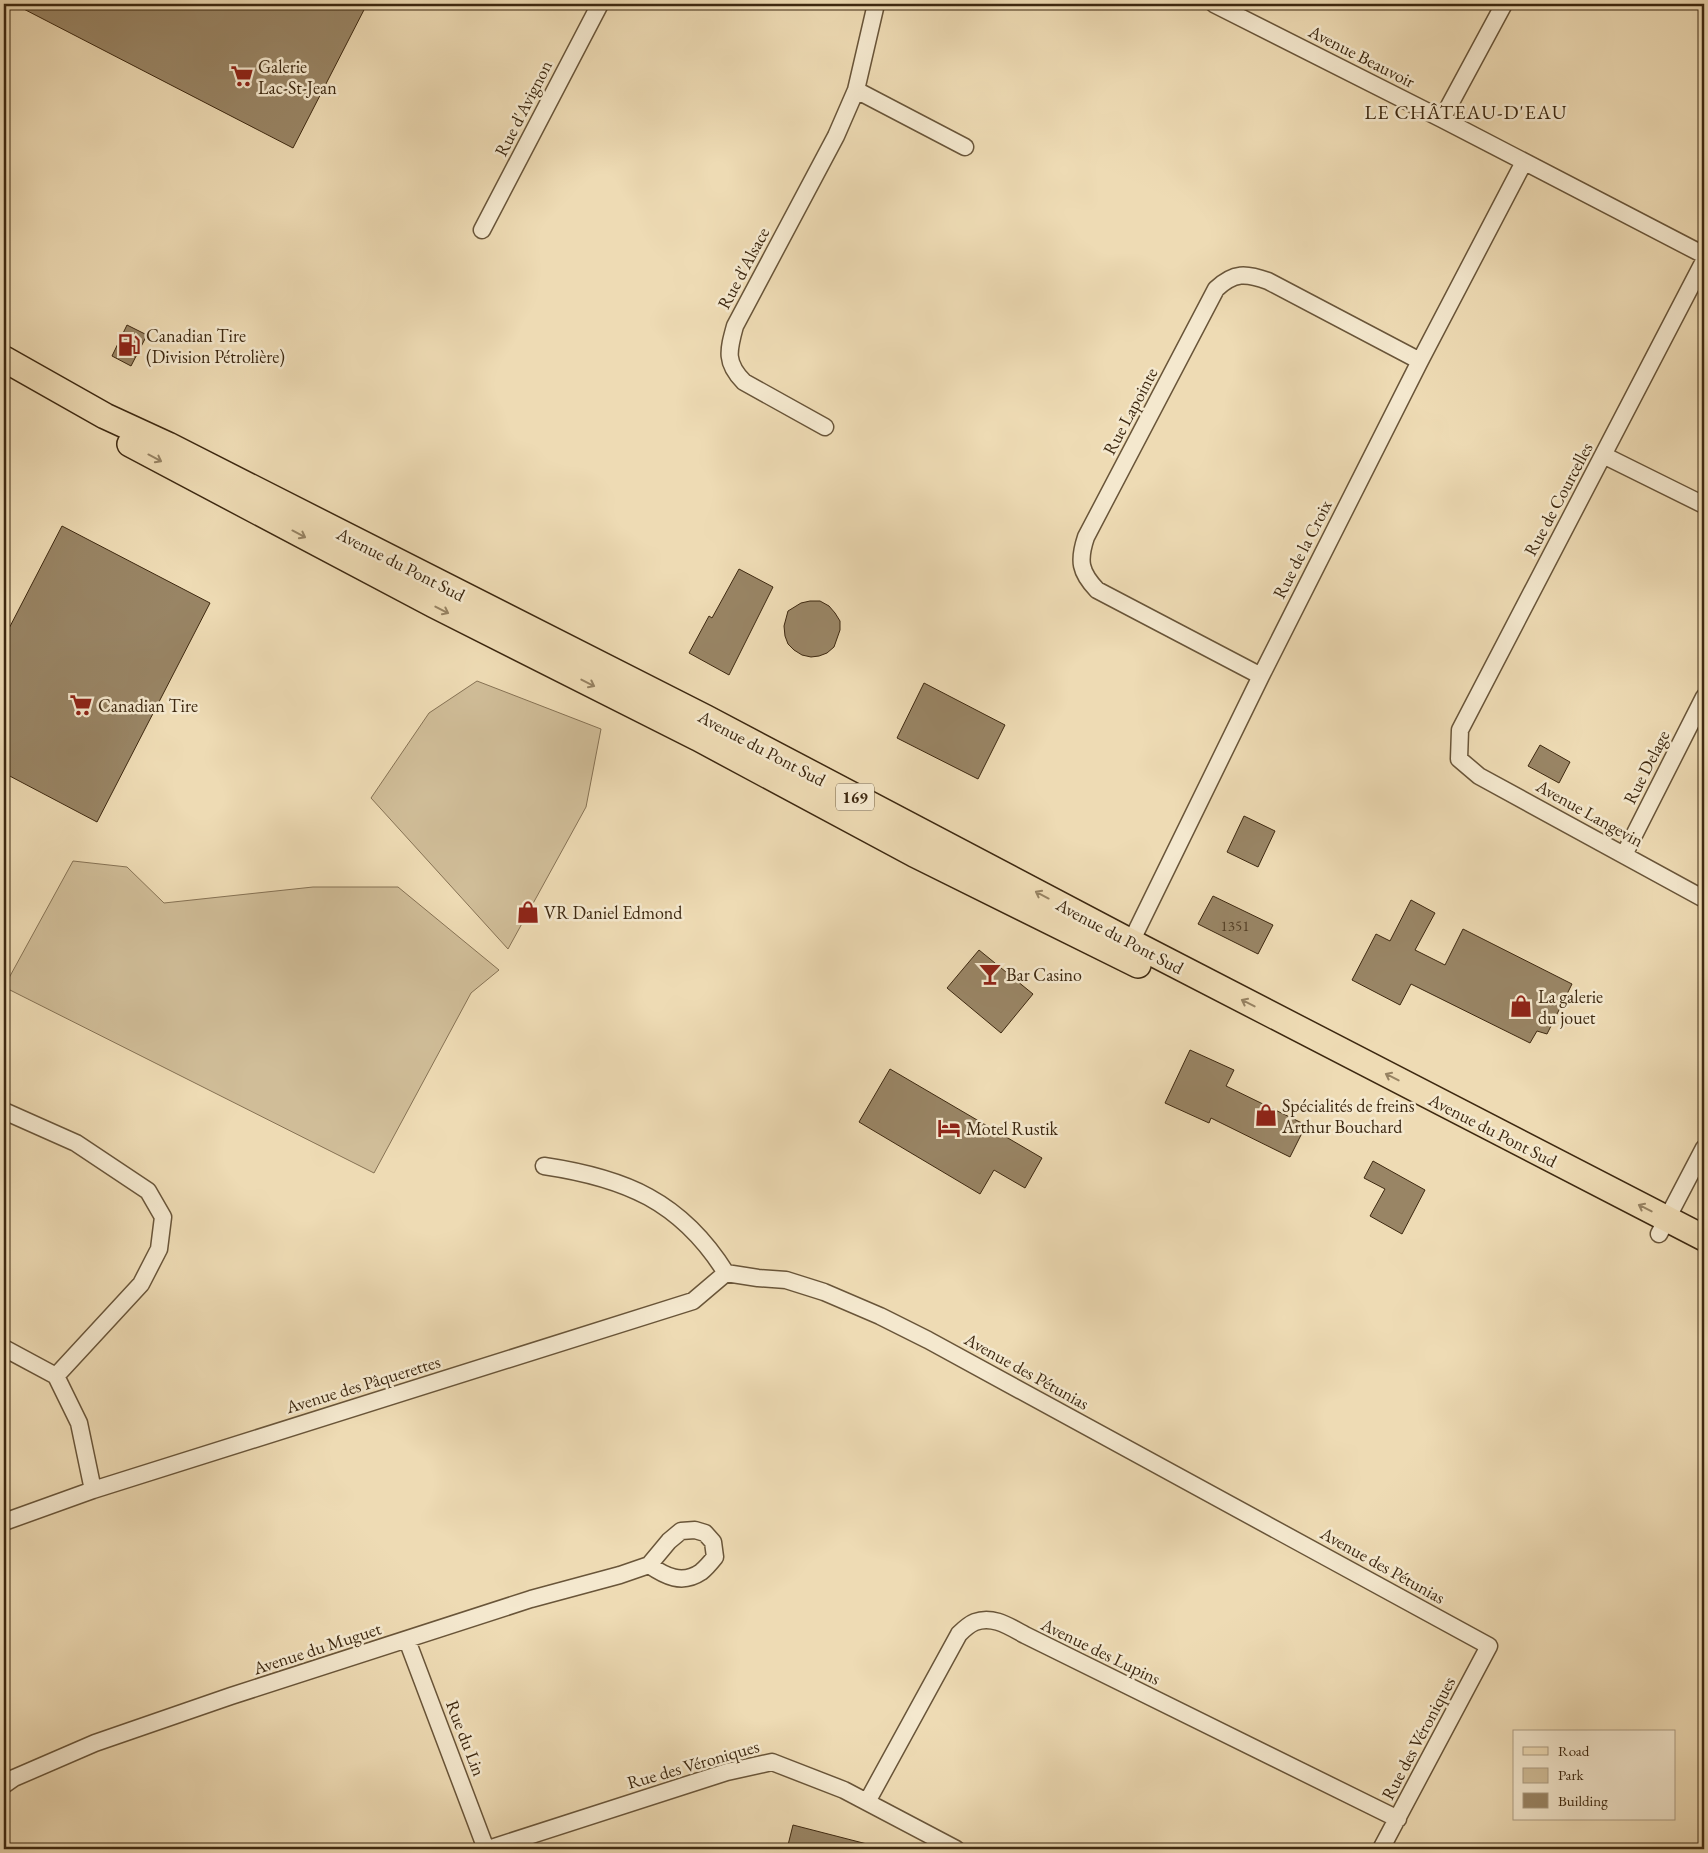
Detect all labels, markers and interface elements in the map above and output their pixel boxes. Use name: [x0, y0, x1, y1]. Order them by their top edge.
street label: Avenue Beauvoir: [1304, 19, 1419, 93]
place label: Galerie Lac-St-Jean: [258, 55, 337, 99]
street label: Rue d'Avignon: [489, 56, 557, 160]
supermarket icon: Galerie Lac-St-Jean: [229, 63, 255, 89]
district label: LE CHÂTEAU-D'EAU: [1364, 99, 1568, 125]
street label: Rue d'Alsace: [712, 223, 774, 313]
place label: Canadian Tire (Division Pétrolière): [146, 324, 285, 368]
fuel station icon: Canadian Tire (Division Pétrolière): [116, 332, 142, 358]
street label: Rue Lapointe: [1097, 363, 1163, 459]
street label: Rue de Courcelles: [1518, 438, 1598, 560]
one-way arrow: [147, 454, 162, 463]
street label: Rue de la Croix: [1267, 496, 1337, 602]
street label: Avenue du Pont Sud: [332, 521, 470, 607]
one-way arrow: [291, 529, 306, 539]
one-way arrow: [435, 605, 450, 615]
one-way arrow: [580, 678, 595, 688]
supermarket icon: Canadian Tire: [68, 692, 94, 718]
place label: Canadian Tire: [98, 694, 198, 717]
street label: Avenue du Pont Sud: [693, 704, 830, 792]
street label: Rue Delage: [1618, 726, 1674, 808]
street label: Avenue Langevin: [1531, 774, 1648, 852]
road number: 169: [836, 784, 874, 810]
one-way arrow: [1034, 890, 1049, 900]
street label: Avenue du Pont Sud: [1051, 892, 1188, 980]
shop icon: VR Daniel Edmond: [515, 899, 541, 925]
place label: VR Daniel Edmond: [544, 901, 683, 924]
house number: 1351: [1221, 916, 1249, 935]
bar icon: Bar Casino: [977, 961, 1003, 987]
place label: Bar Casino: [1006, 963, 1082, 986]
place label: La galerie du jouet: [1538, 985, 1603, 1029]
shop icon: La galerie du jouet: [1508, 993, 1534, 1019]
one-way arrow: [1240, 998, 1255, 1008]
one-way arrow: [1385, 1072, 1400, 1081]
street label: Avenue du Pont Sud: [1424, 1087, 1562, 1173]
place label: Spécialités de freins Arthur Bouchard: [1281, 1094, 1415, 1138]
shop icon: Spécialités de freins Arthur Bouchard: [1253, 1102, 1279, 1128]
hotel icon: Motel Rustik: [936, 1115, 962, 1141]
place label: Motel Rustik: [966, 1117, 1059, 1140]
one-way arrow: [1638, 1203, 1653, 1212]
street label: Avenue des Pétunias: [960, 1327, 1093, 1415]
street label: Avenue des Pâquerettes: [282, 1350, 443, 1419]
street label: Avenue des Pétunias: [1316, 1521, 1449, 1609]
street label: Avenue des Lupins: [1037, 1612, 1165, 1690]
street label: Avenue du Muguet: [249, 1616, 384, 1680]
street label: Rue des Véroniques: [1376, 1672, 1460, 1804]
street label: Rue du Lin: [441, 1697, 491, 1780]
legend: [1513, 1730, 1676, 1820]
street label: Rue des Véroniques: [624, 1734, 762, 1794]
text: Road: [1558, 1741, 1590, 1760]
text: Park: [1558, 1765, 1585, 1784]
text: Building: [1558, 1791, 1608, 1810]

